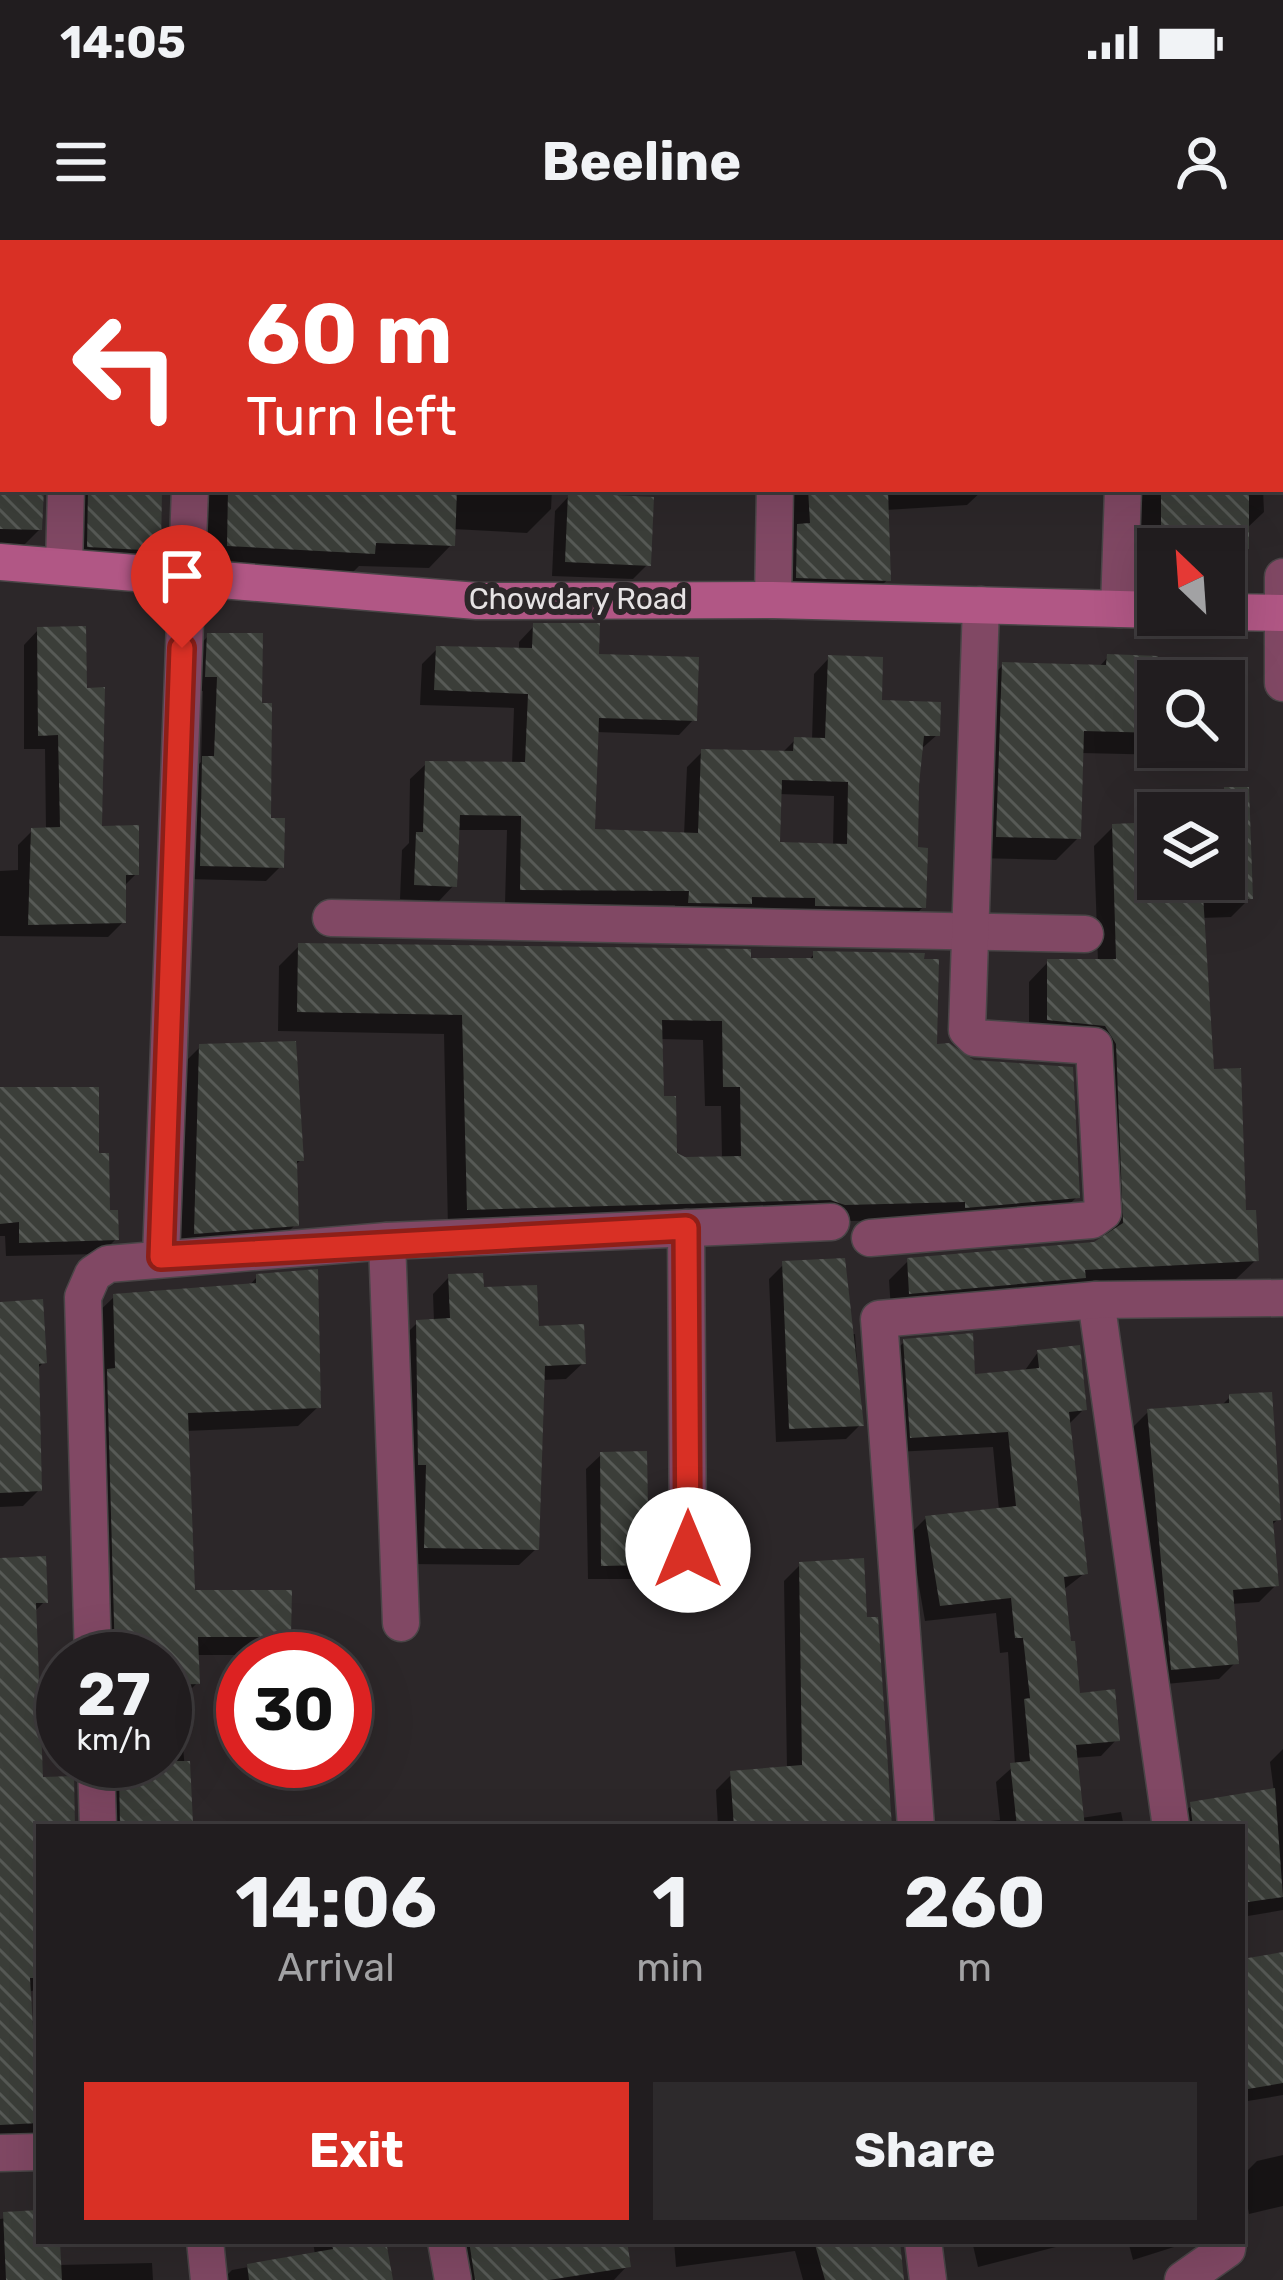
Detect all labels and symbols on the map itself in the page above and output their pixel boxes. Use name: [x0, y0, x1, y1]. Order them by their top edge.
pin: [131, 525, 233, 648]
north arrow: [1137, 528, 1245, 636]
street label: Chowdary Road: [469, 581, 687, 617]
position arrow: [625, 1487, 751, 1613]
speed limit sign: 30: [216, 1632, 372, 1788]

